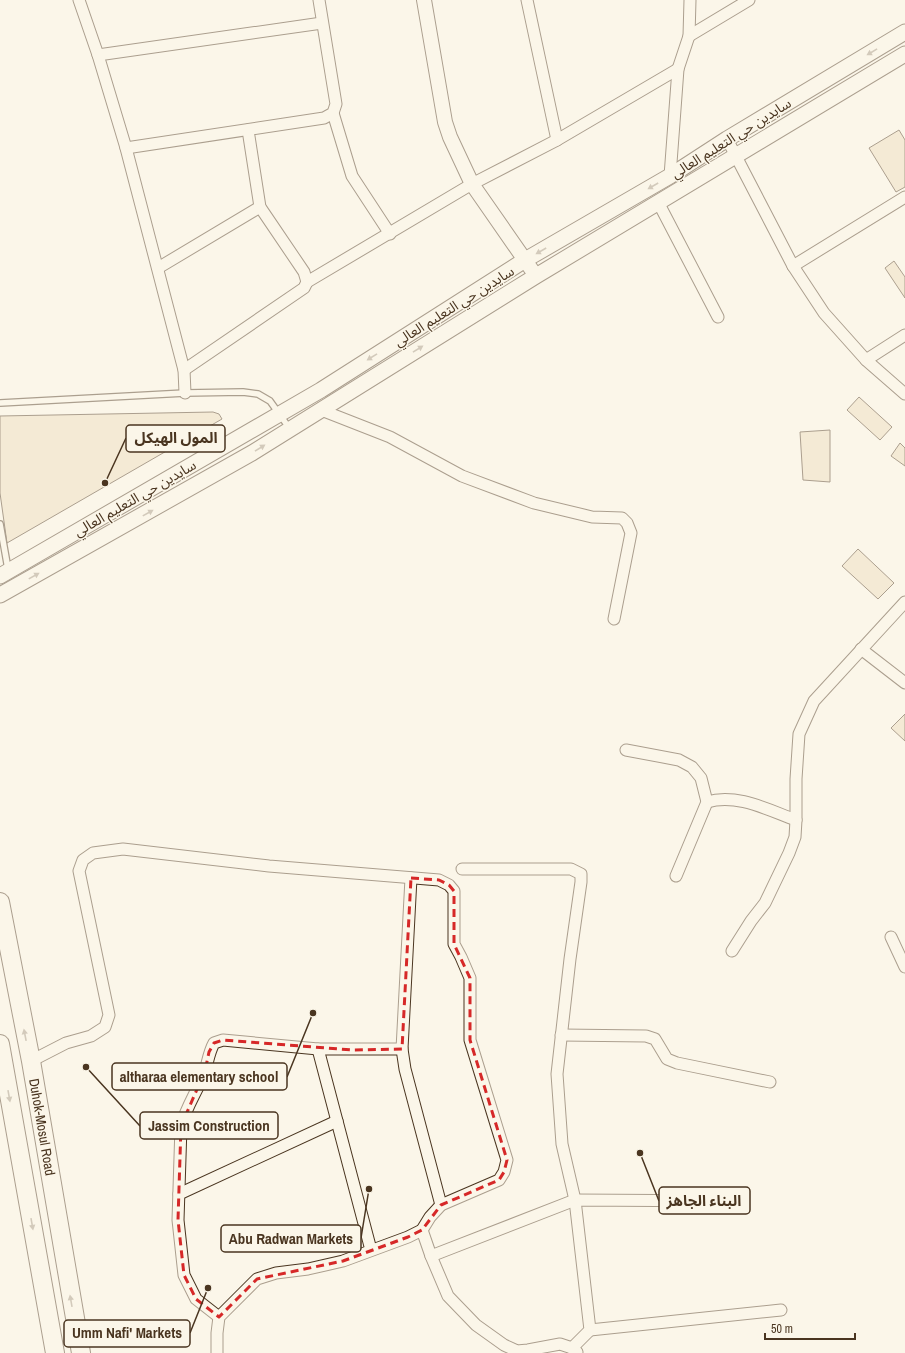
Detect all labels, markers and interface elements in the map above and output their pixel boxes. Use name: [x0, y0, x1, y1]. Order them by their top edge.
one-way arrow: [867, 48, 877, 56]
street label: سايدين حي التعليم العالي: [668, 94, 796, 184]
one-way arrow: [647, 182, 659, 189]
one-way arrow: [535, 248, 547, 255]
street label: سايدين حي التعليم العالي: [391, 262, 519, 352]
one-way arrow: [412, 346, 424, 353]
one-way arrow: [366, 354, 377, 361]
callout: المول الهيكل: [126, 425, 225, 452]
text: المول الهيكل: [134, 427, 218, 448]
one-way arrow: [255, 444, 265, 452]
street label: سايدين حي التعليم العالي: [71, 456, 201, 542]
one-way arrow: [142, 509, 153, 516]
one-way arrow: [28, 573, 40, 580]
one-way arrow: [22, 1029, 28, 1041]
callout: altharaa elementary school: [112, 1063, 287, 1090]
text: altharaa elementary school: [120, 1066, 278, 1087]
street label: Duhok-Mosul Road: [25, 1077, 59, 1177]
one-way arrow: [6, 1090, 12, 1102]
callout: Jassim Construction: [140, 1112, 278, 1139]
text: Jassim Construction: [148, 1115, 270, 1136]
callout: البناء الجاهز: [659, 1187, 750, 1214]
text: البناء الجاهز: [666, 1190, 741, 1211]
one-way arrow: [29, 1218, 35, 1230]
callout: Abu Radwan Markets: [221, 1225, 361, 1252]
text: Abu Radwan Markets: [229, 1228, 353, 1249]
one-way arrow: [68, 1295, 74, 1307]
scale bar: [765, 1315, 855, 1341]
callout: Umm Nafi' Markets: [64, 1320, 190, 1347]
text: 50 m: [771, 1321, 793, 1337]
text: Umm Nafi' Markets: [72, 1322, 182, 1343]

